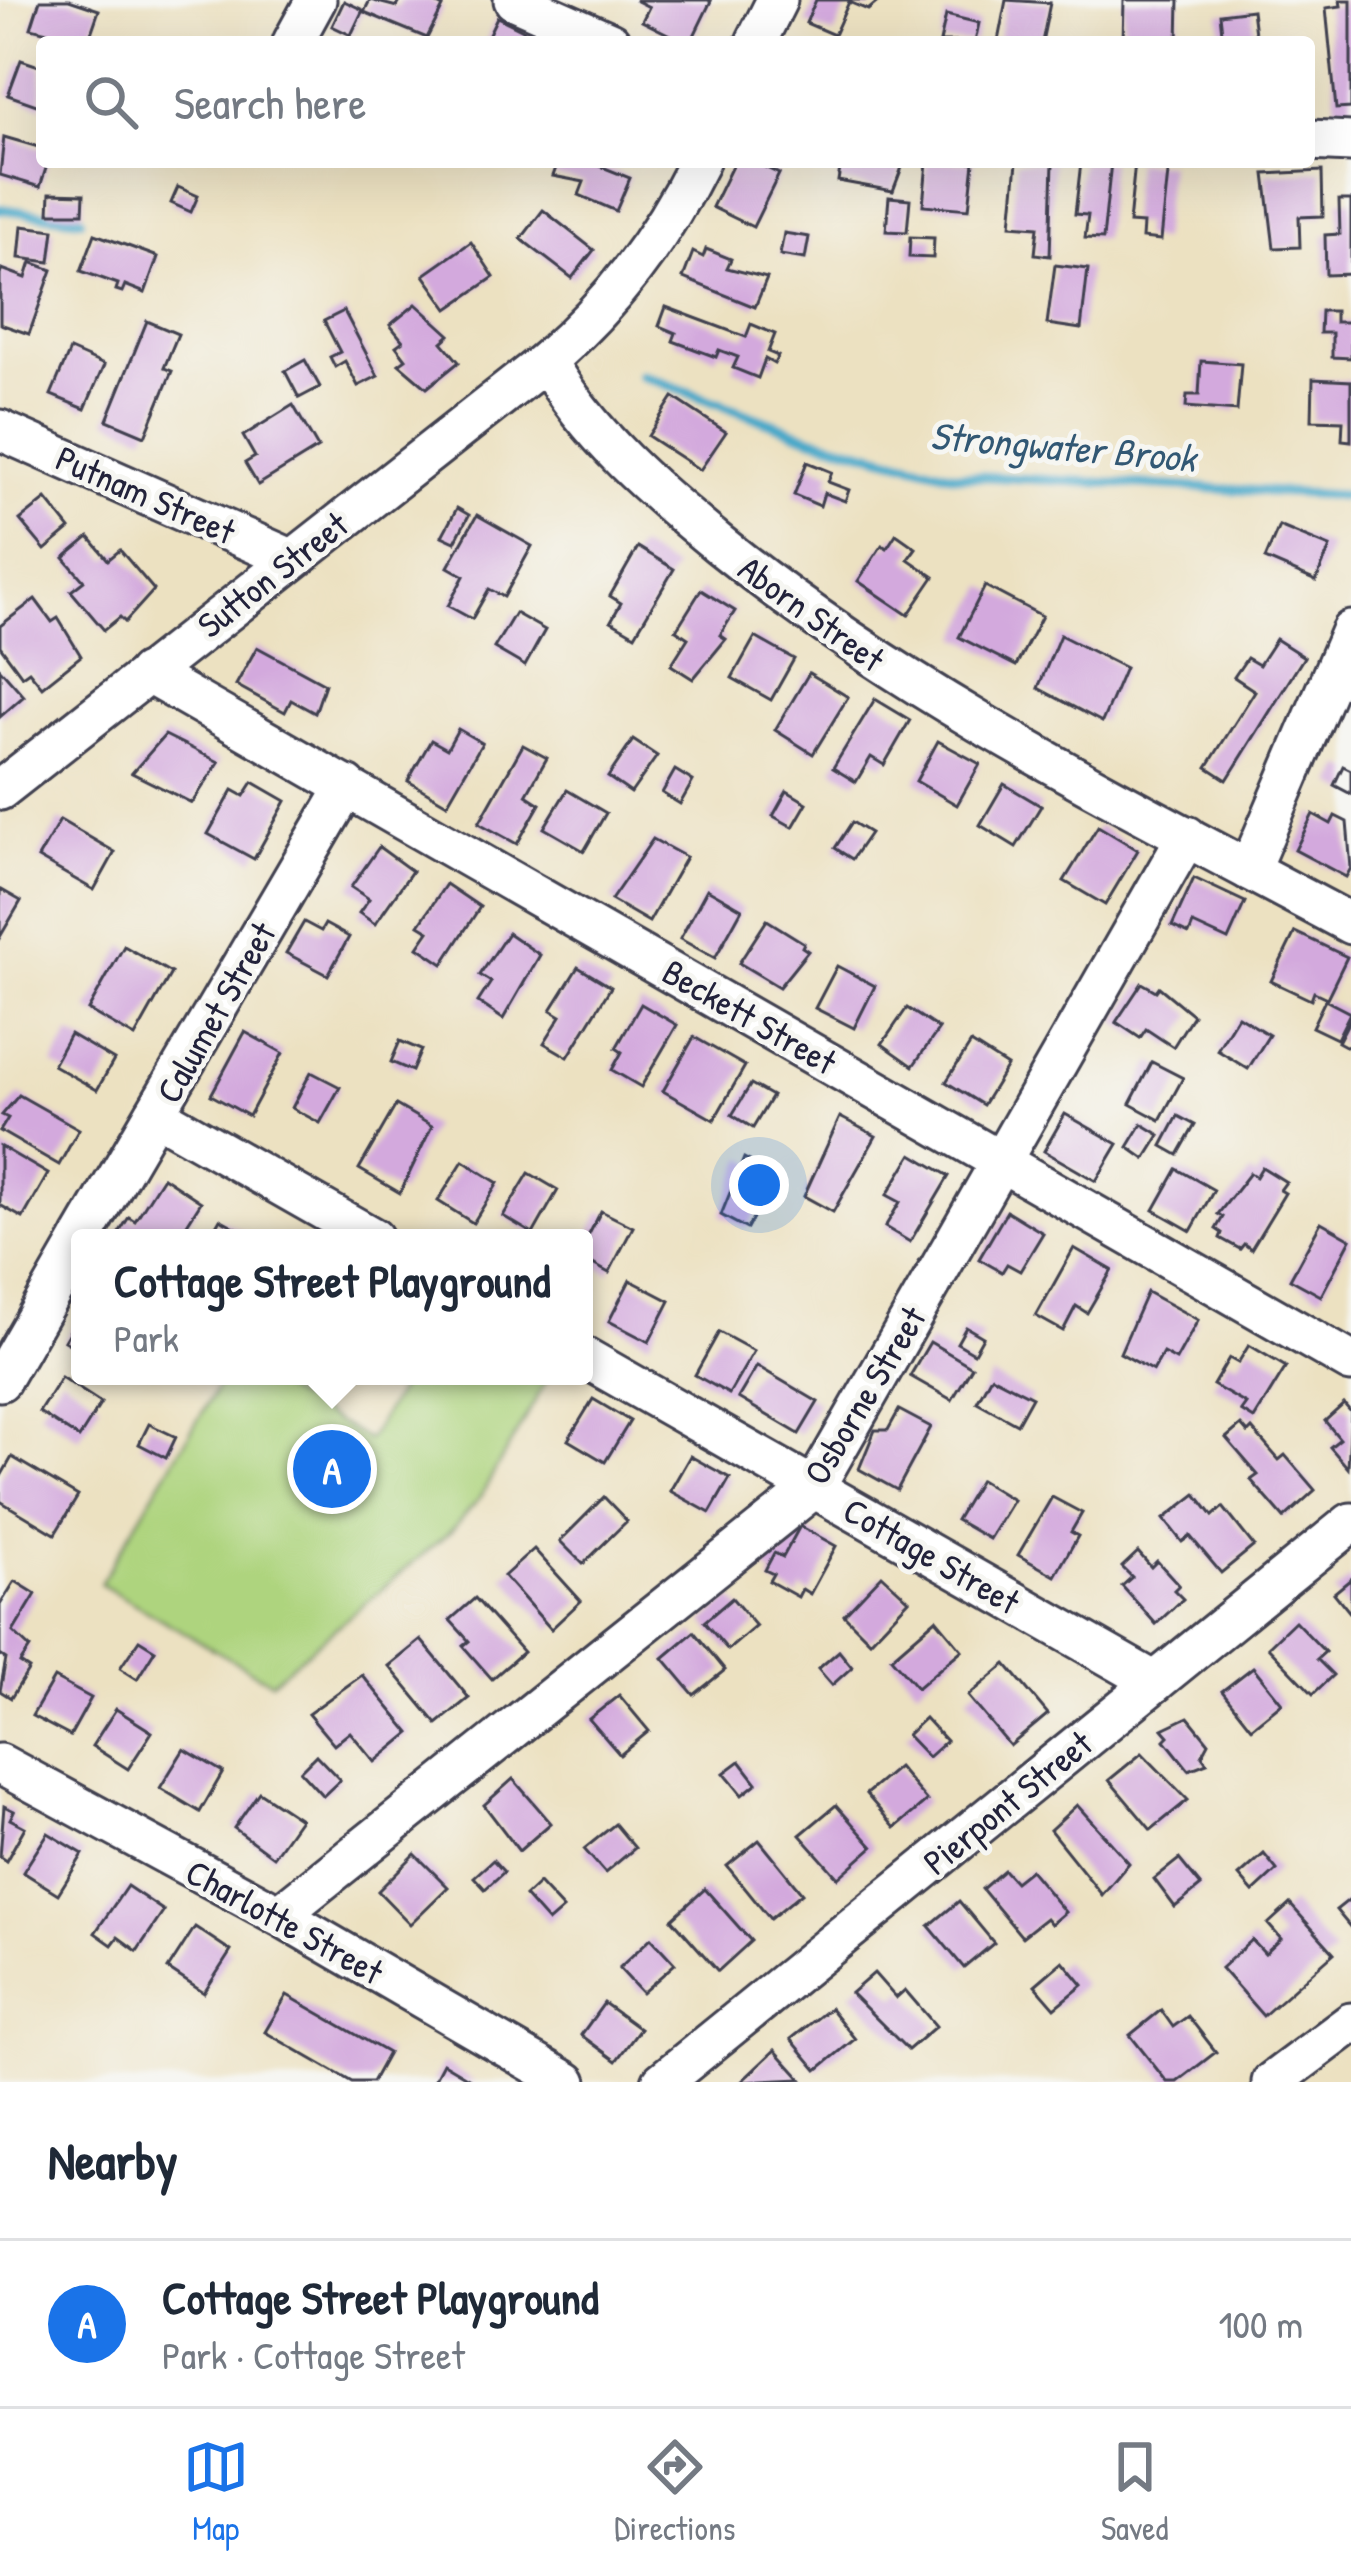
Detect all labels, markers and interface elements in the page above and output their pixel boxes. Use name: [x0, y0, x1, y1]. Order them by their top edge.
search box: [36, 36, 1315, 168]
icon: search: [78, 69, 144, 135]
text: Search here: [174, 72, 366, 133]
water label: Strongwater Brook: [928, 408, 1201, 485]
street label: Putnam Street: [49, 433, 244, 555]
street label: Sutton Street: [187, 499, 358, 648]
street label: Aborn Street: [729, 543, 895, 683]
street label: Calumet Street: [144, 912, 287, 1111]
street label: Beckett Street: [654, 947, 846, 1086]
your location: [729, 1155, 789, 1215]
popup: [71, 1229, 593, 1385]
text: Cottage Street Playground: [114, 1250, 550, 1311]
street label: Osborne Street: [792, 1296, 937, 1493]
text: Park: [114, 1311, 179, 1364]
pin: A: [293, 1424, 371, 1514]
street label: Cottage Street: [835, 1485, 1029, 1625]
street label: Pierpont Street: [912, 1718, 1102, 1885]
street label: Charlotte Street: [178, 1847, 393, 1996]
text: Nearby: [48, 2126, 178, 2195]
text: Cottage Street Playground: [162, 2267, 598, 2328]
text: A: [77, 2297, 97, 2350]
text: 100 m: [1218, 2297, 1303, 2350]
text: Park · Cottage Street: [162, 2328, 465, 2381]
tab: Map: [183, 2434, 249, 2550]
tab: Directions: [614, 2434, 736, 2550]
tab: Saved: [1101, 2434, 1168, 2550]

